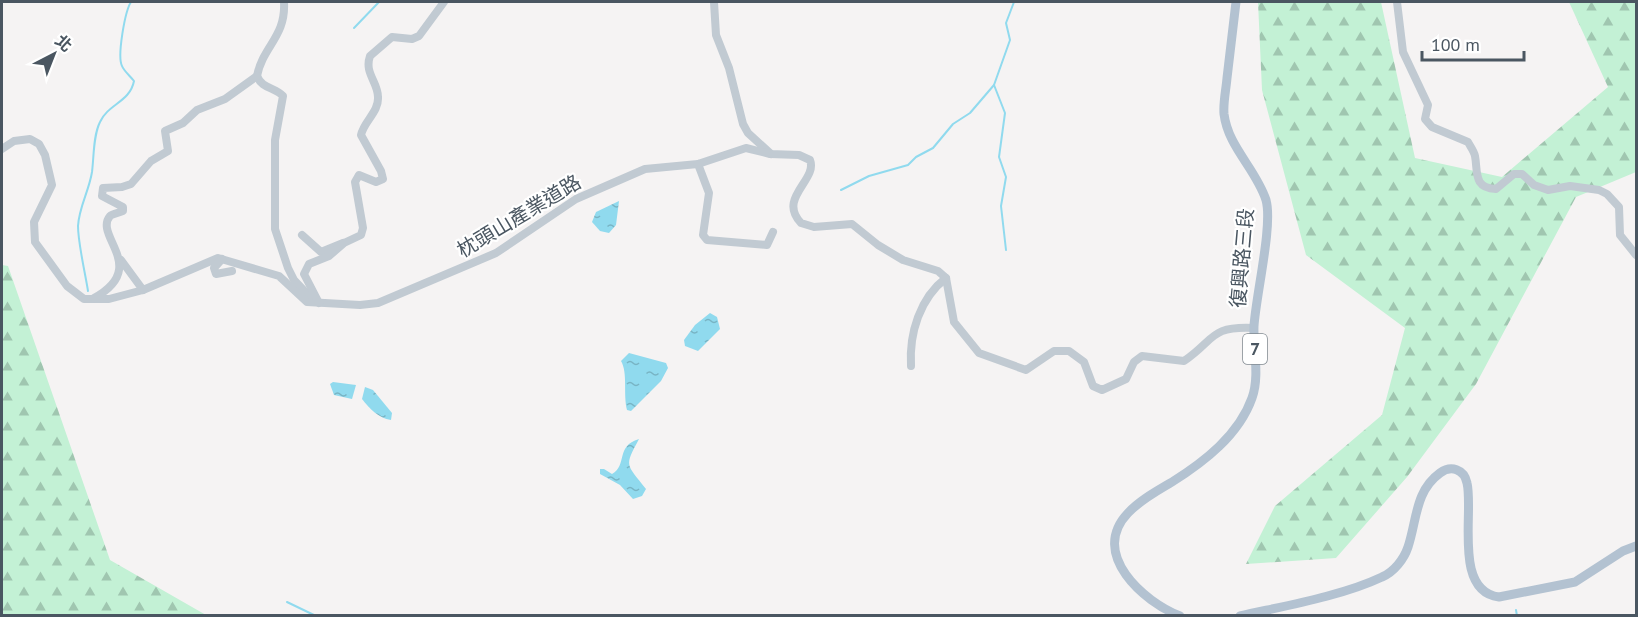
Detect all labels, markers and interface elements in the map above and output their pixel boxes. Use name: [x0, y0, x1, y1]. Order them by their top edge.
north arrow: [24, 24, 84, 84]
scale bar: [1422, 24, 1524, 62]
text: 北: [51, 30, 77, 56]
text: 100 m: [1431, 33, 1480, 56]
street label: 枕頭山產業道路: [452, 169, 586, 263]
street label: 復興路三段: [1225, 207, 1259, 309]
road number: 7: [1243, 334, 1267, 364]

